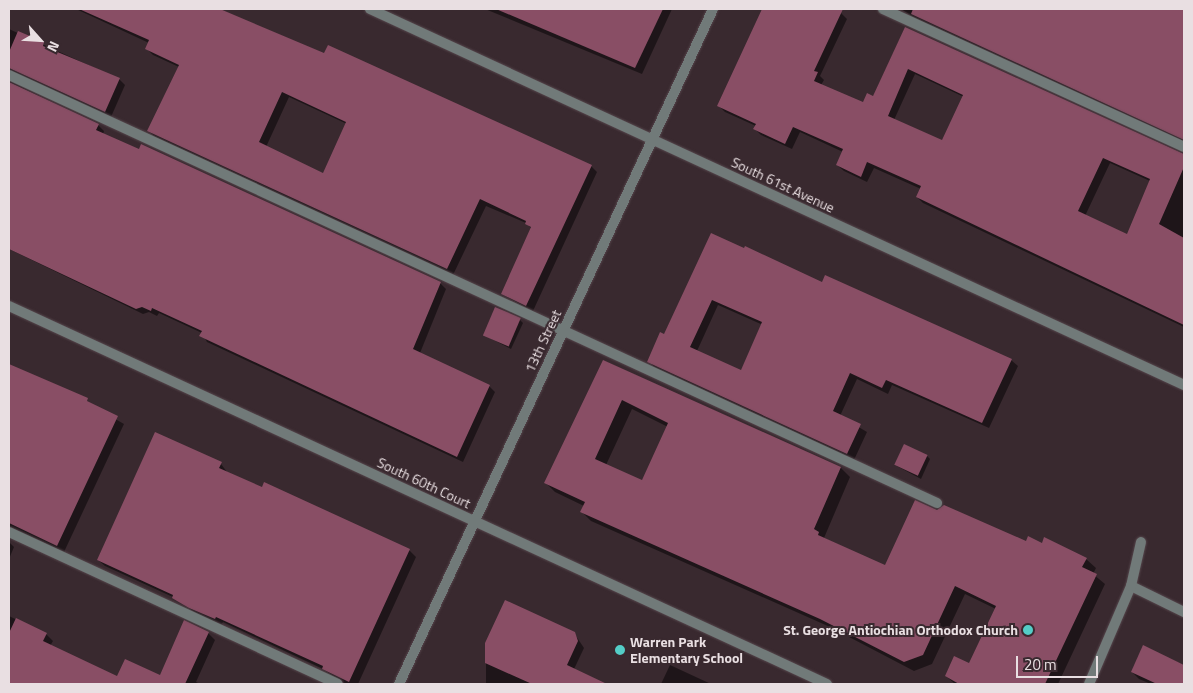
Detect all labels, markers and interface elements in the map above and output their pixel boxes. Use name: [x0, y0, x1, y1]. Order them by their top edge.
north arrow: [15, 15, 65, 65]
text: N: [42, 38, 65, 56]
street label: South 61st Avenue: [729, 154, 837, 216]
street label: 13th Street: [521, 307, 565, 375]
street label: South 60th Court: [375, 454, 473, 512]
place label: St. George Antiochian Orthodox Church: [783, 622, 1018, 638]
marker: St. George Antiochian Orthodox Church: [1022, 624, 1034, 636]
place label: Warren Park Elementary School: [630, 634, 743, 666]
marker: Warren Park Elementary School: [614, 644, 626, 656]
scale bar: [1018, 646, 1100, 678]
text: 20 m: [1024, 653, 1057, 676]

